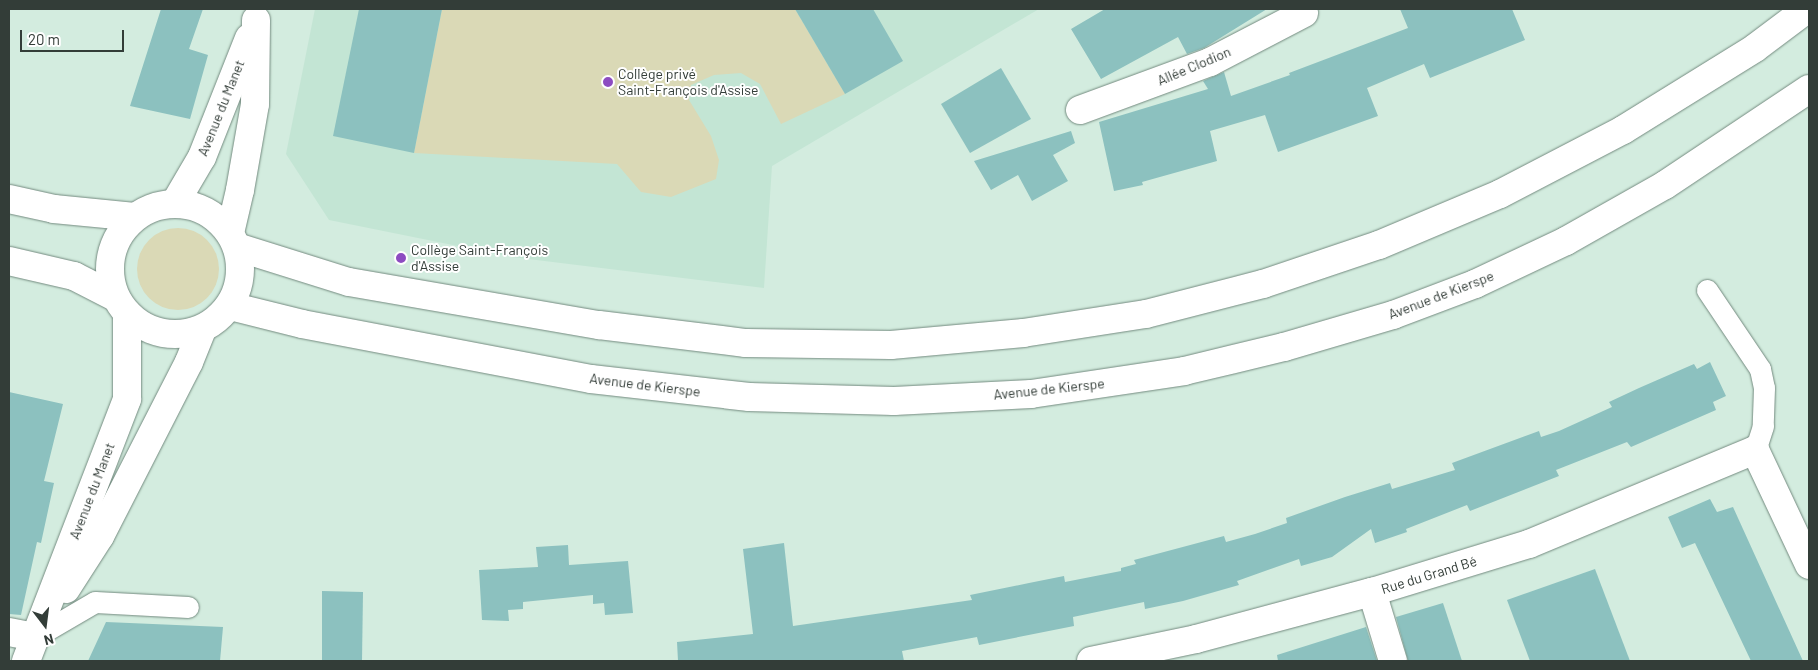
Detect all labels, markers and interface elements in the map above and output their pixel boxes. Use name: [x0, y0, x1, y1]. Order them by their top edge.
scale bar: [22, 20, 126, 52]
text: 20 m: [28, 30, 60, 48]
street label: Allée Clodion: [1155, 43, 1233, 89]
street label: Avenue du Manet: [194, 57, 248, 159]
place label: Collège privé Saint-François d'Assise: [618, 66, 758, 98]
marker: Collège privé Saint-François d'Assise: [602, 76, 614, 88]
place label: Collège Saint-François d'Assise: [411, 242, 548, 274]
marker: Collège Saint-François d'Assise: [395, 252, 407, 264]
street label: Avenue de Kierspe: [1386, 267, 1496, 323]
street label: Avenue de Kierspe: [589, 370, 701, 400]
street label: Avenue de Kierspe: [993, 375, 1105, 403]
street label: Avenue du Manet: [66, 440, 118, 542]
street label: Rue du Grand Bé: [1379, 552, 1479, 598]
north arrow: [20, 600, 70, 650]
text: N: [42, 631, 56, 649]

